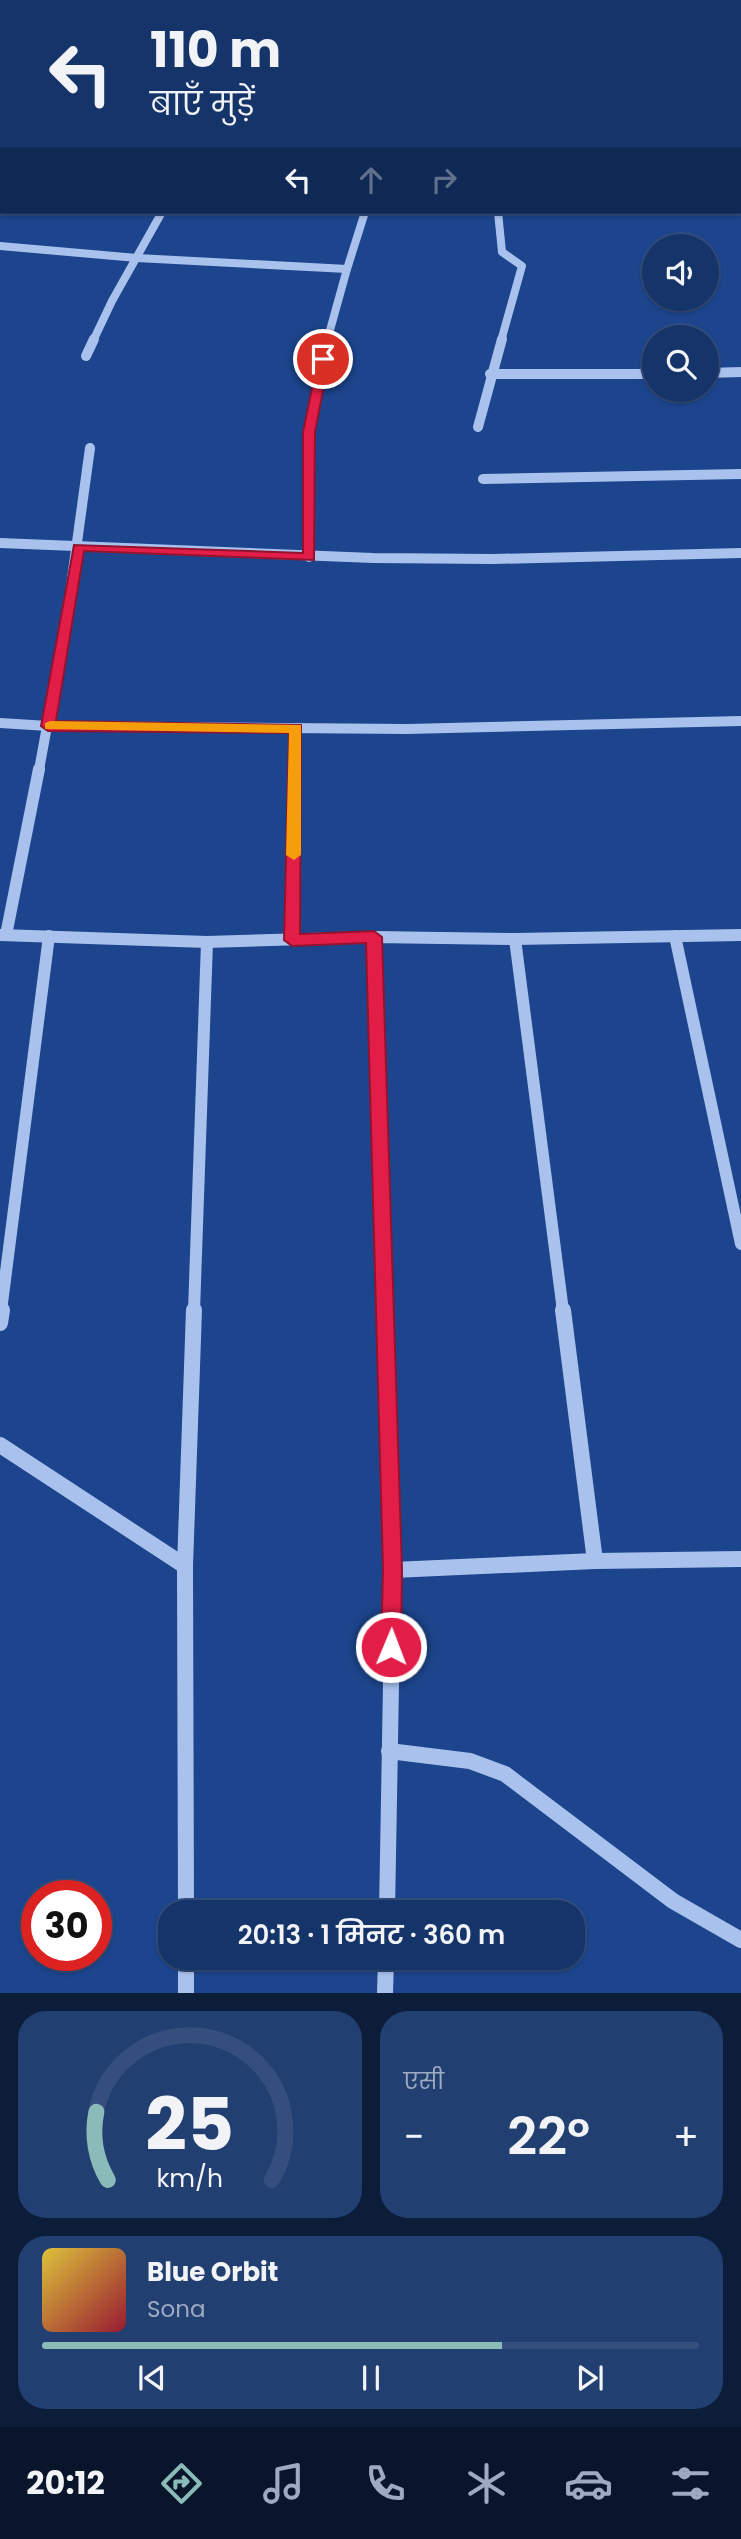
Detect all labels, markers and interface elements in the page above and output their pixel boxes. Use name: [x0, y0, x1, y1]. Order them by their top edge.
text: 110 m: [150, 16, 281, 84]
icon: left: [35, 28, 126, 119]
text: बाएँ मुड़ें: [150, 81, 254, 126]
icon: left: [279, 161, 317, 199]
icon: ahead: [352, 161, 390, 199]
icon: right: [425, 161, 463, 199]
map controls: [642, 234, 719, 402]
button: sound: [642, 234, 719, 311]
button: search: [642, 325, 719, 402]
pin: [293, 329, 353, 389]
icon: arrive: [304, 340, 342, 378]
position arrow: [354, 1610, 428, 1684]
speed limit sign: 30: [21, 1880, 112, 1971]
text: 20:13 · 1 मिनट · 360 m: [238, 1917, 505, 1953]
text: एसी: [404, 2065, 444, 2097]
text: 25: [145, 2075, 234, 2176]
text: 22°: [507, 2100, 590, 2173]
text: −: [404, 2110, 424, 2163]
text: +: [673, 2110, 699, 2163]
text: km/h: [156, 2161, 223, 2196]
text: Blue Orbit: [147, 2254, 278, 2290]
text: Sona: [147, 2293, 206, 2325]
icon: previous: [133, 2359, 171, 2397]
icon: pause: [352, 2359, 390, 2397]
icon: next: [571, 2359, 609, 2397]
icon: directions: [157, 2459, 206, 2508]
icon: music: [259, 2459, 308, 2508]
icon: phone: [361, 2459, 410, 2508]
icon: climate: [462, 2459, 511, 2508]
icon: car: [564, 2459, 613, 2508]
icon: filters: [666, 2459, 715, 2508]
text: 20:12: [26, 2460, 105, 2505]

